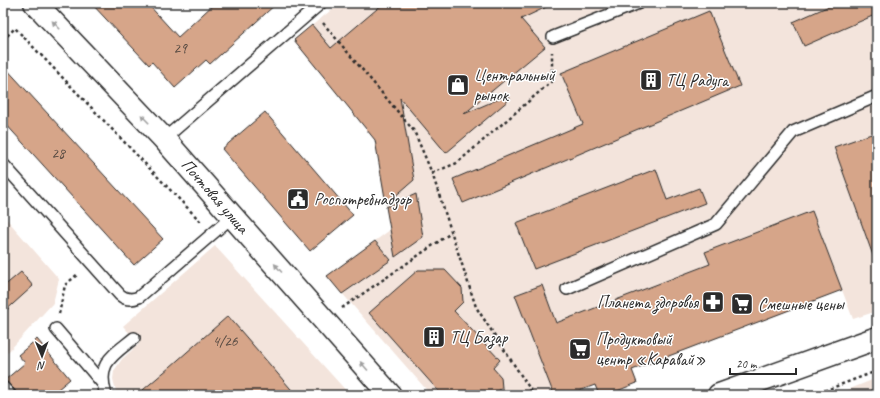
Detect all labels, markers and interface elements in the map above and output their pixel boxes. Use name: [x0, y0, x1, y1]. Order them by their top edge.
one-way arrow: [52, 20, 61, 29]
house number: 29: [173, 39, 188, 58]
place label: Центральный рынок: [474, 65, 556, 106]
building icon: ТЦ Радуга: [638, 67, 664, 93]
place label: ТЦ Радуга: [666, 70, 730, 91]
shop icon: Центральный рынок: [445, 72, 471, 98]
one-way arrow: [141, 114, 150, 124]
house number: 28: [51, 144, 66, 163]
street label: Почтовая улица: [177, 154, 254, 239]
public building icon: Роспотребнадзор: [285, 186, 311, 212]
place label: Роспотребнадзор: [314, 189, 412, 211]
one-way arrow: [274, 263, 283, 273]
pharmacy icon: Планета здоровья: [700, 289, 726, 315]
supermarket icon: Смешные цены: [729, 291, 755, 317]
place label: Планета здоровья: [597, 292, 699, 314]
place label: Смешные цены: [758, 294, 846, 315]
building icon: ТЦ Базар: [421, 324, 447, 350]
place label: ТЦ Базар: [450, 327, 509, 349]
place label: Продуктовый центр «Каравай»: [596, 329, 706, 370]
house number: 4/26: [212, 332, 239, 351]
north arrow: [22, 336, 62, 376]
supermarket icon: Продуктовый центр «Каравай»: [567, 336, 593, 362]
scale bar: [730, 350, 796, 376]
text: 20 m: [736, 356, 758, 372]
text: N: [36, 359, 46, 373]
one-way arrow: [360, 360, 369, 371]

